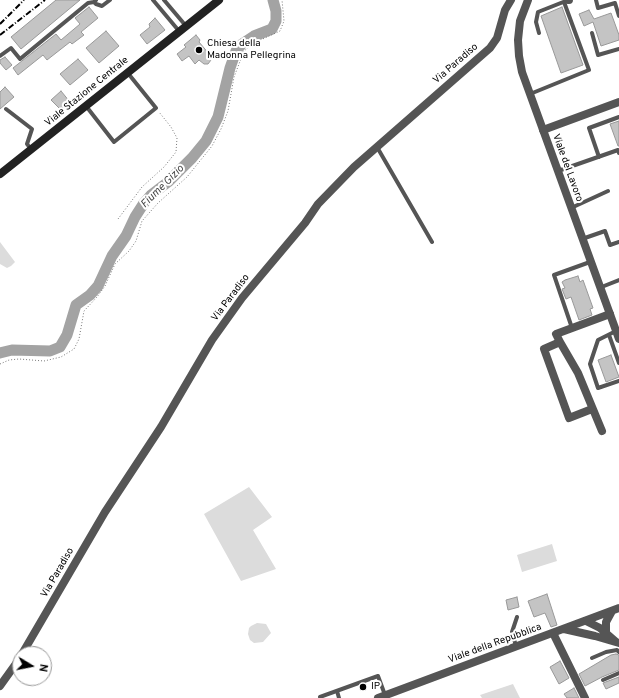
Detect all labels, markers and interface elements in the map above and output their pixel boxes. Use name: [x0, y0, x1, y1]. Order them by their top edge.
place label: Chiesa della Madonna Pellegrina: [207, 38, 296, 62]
street label: Via Paradiso: [431, 41, 481, 87]
marker: Chiesa della Madonna Pellegrina: [194, 45, 204, 55]
street label: Viale Stazione Centrale: [43, 55, 131, 129]
street label: Viale del Lavoro: [549, 132, 585, 204]
water label: Fiume Gizio: [139, 163, 187, 211]
street label: Via Paradiso: [209, 272, 253, 324]
street label: Via Paradiso: [39, 546, 77, 600]
street label: Viale della Repubblica: [447, 622, 543, 666]
north arrow: [12, 646, 52, 686]
text: N: [35, 663, 50, 673]
place label: IP: [371, 681, 380, 693]
marker: IP: [358, 682, 368, 692]

